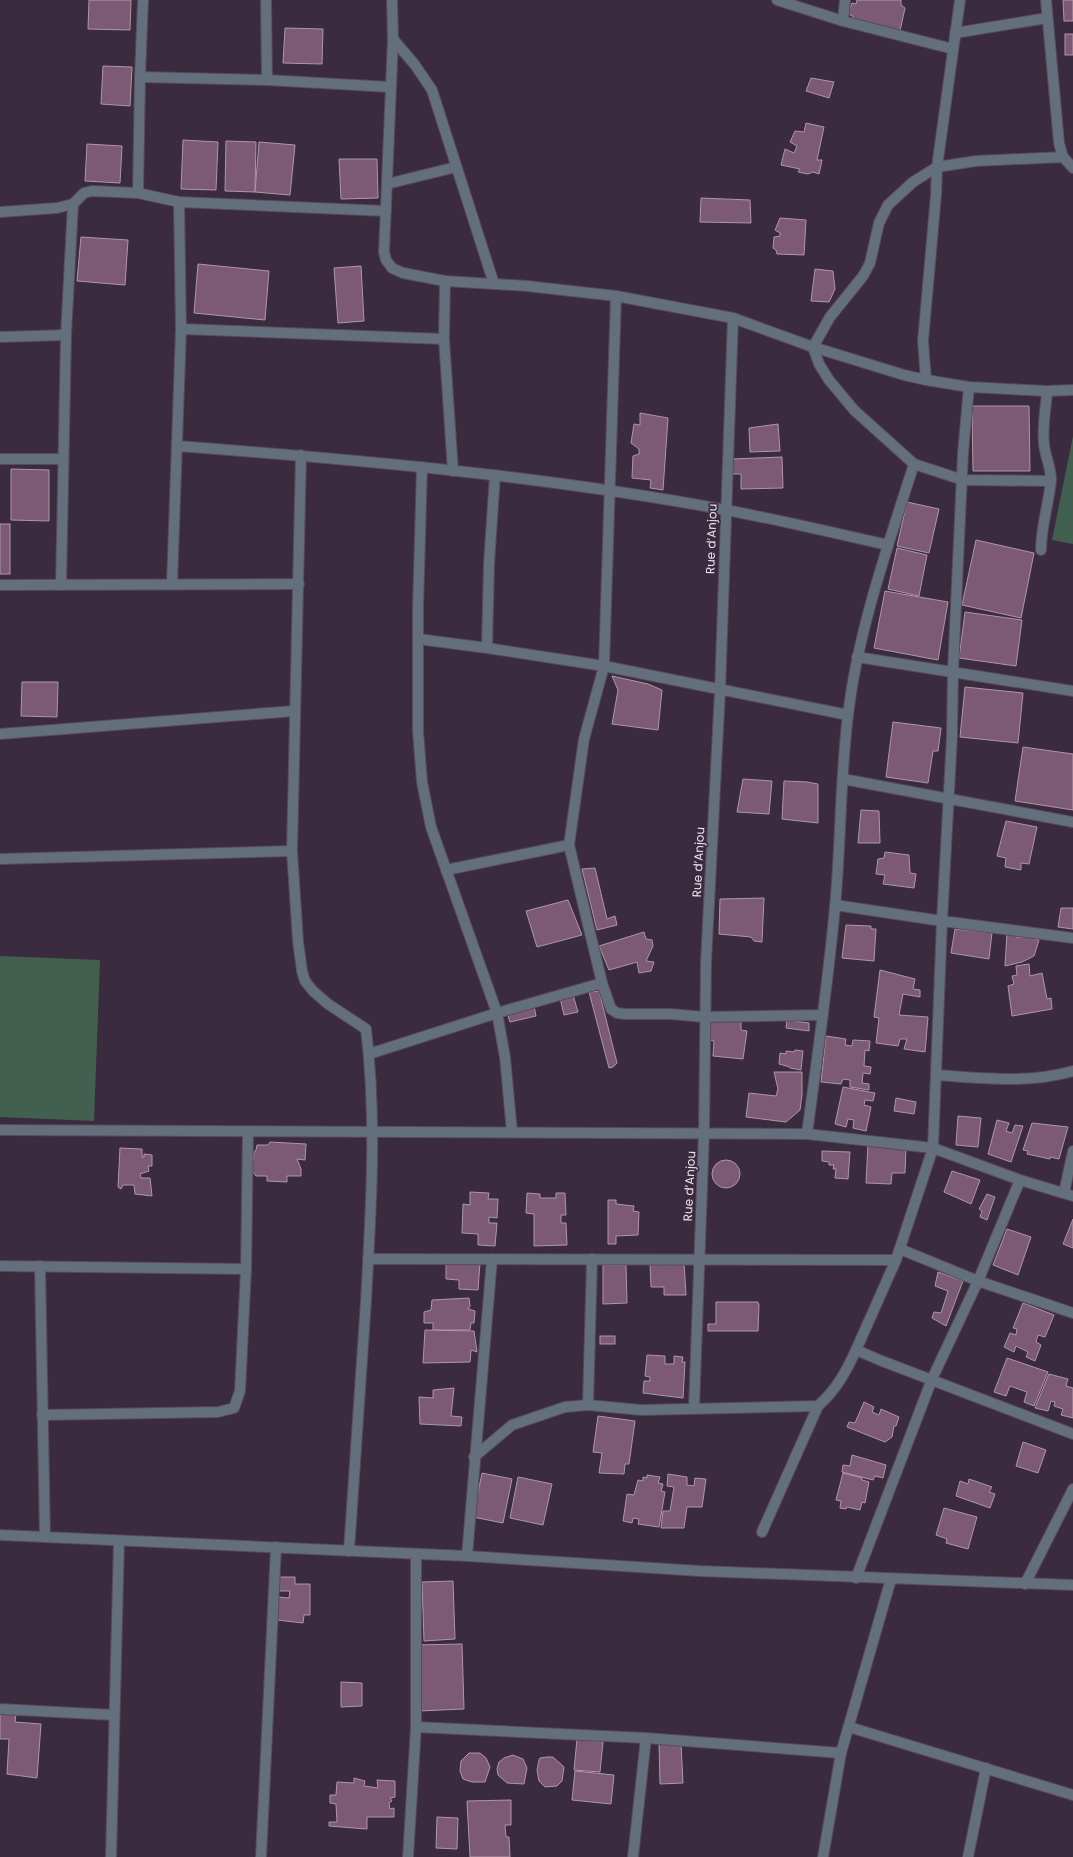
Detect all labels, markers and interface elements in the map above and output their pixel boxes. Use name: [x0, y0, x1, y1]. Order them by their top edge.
street label: Rue d’Anjou: [701, 503, 721, 575]
street label: Rue d’Anjou: [688, 826, 708, 898]
street label: Rue d’Anjou: [679, 1150, 699, 1222]

